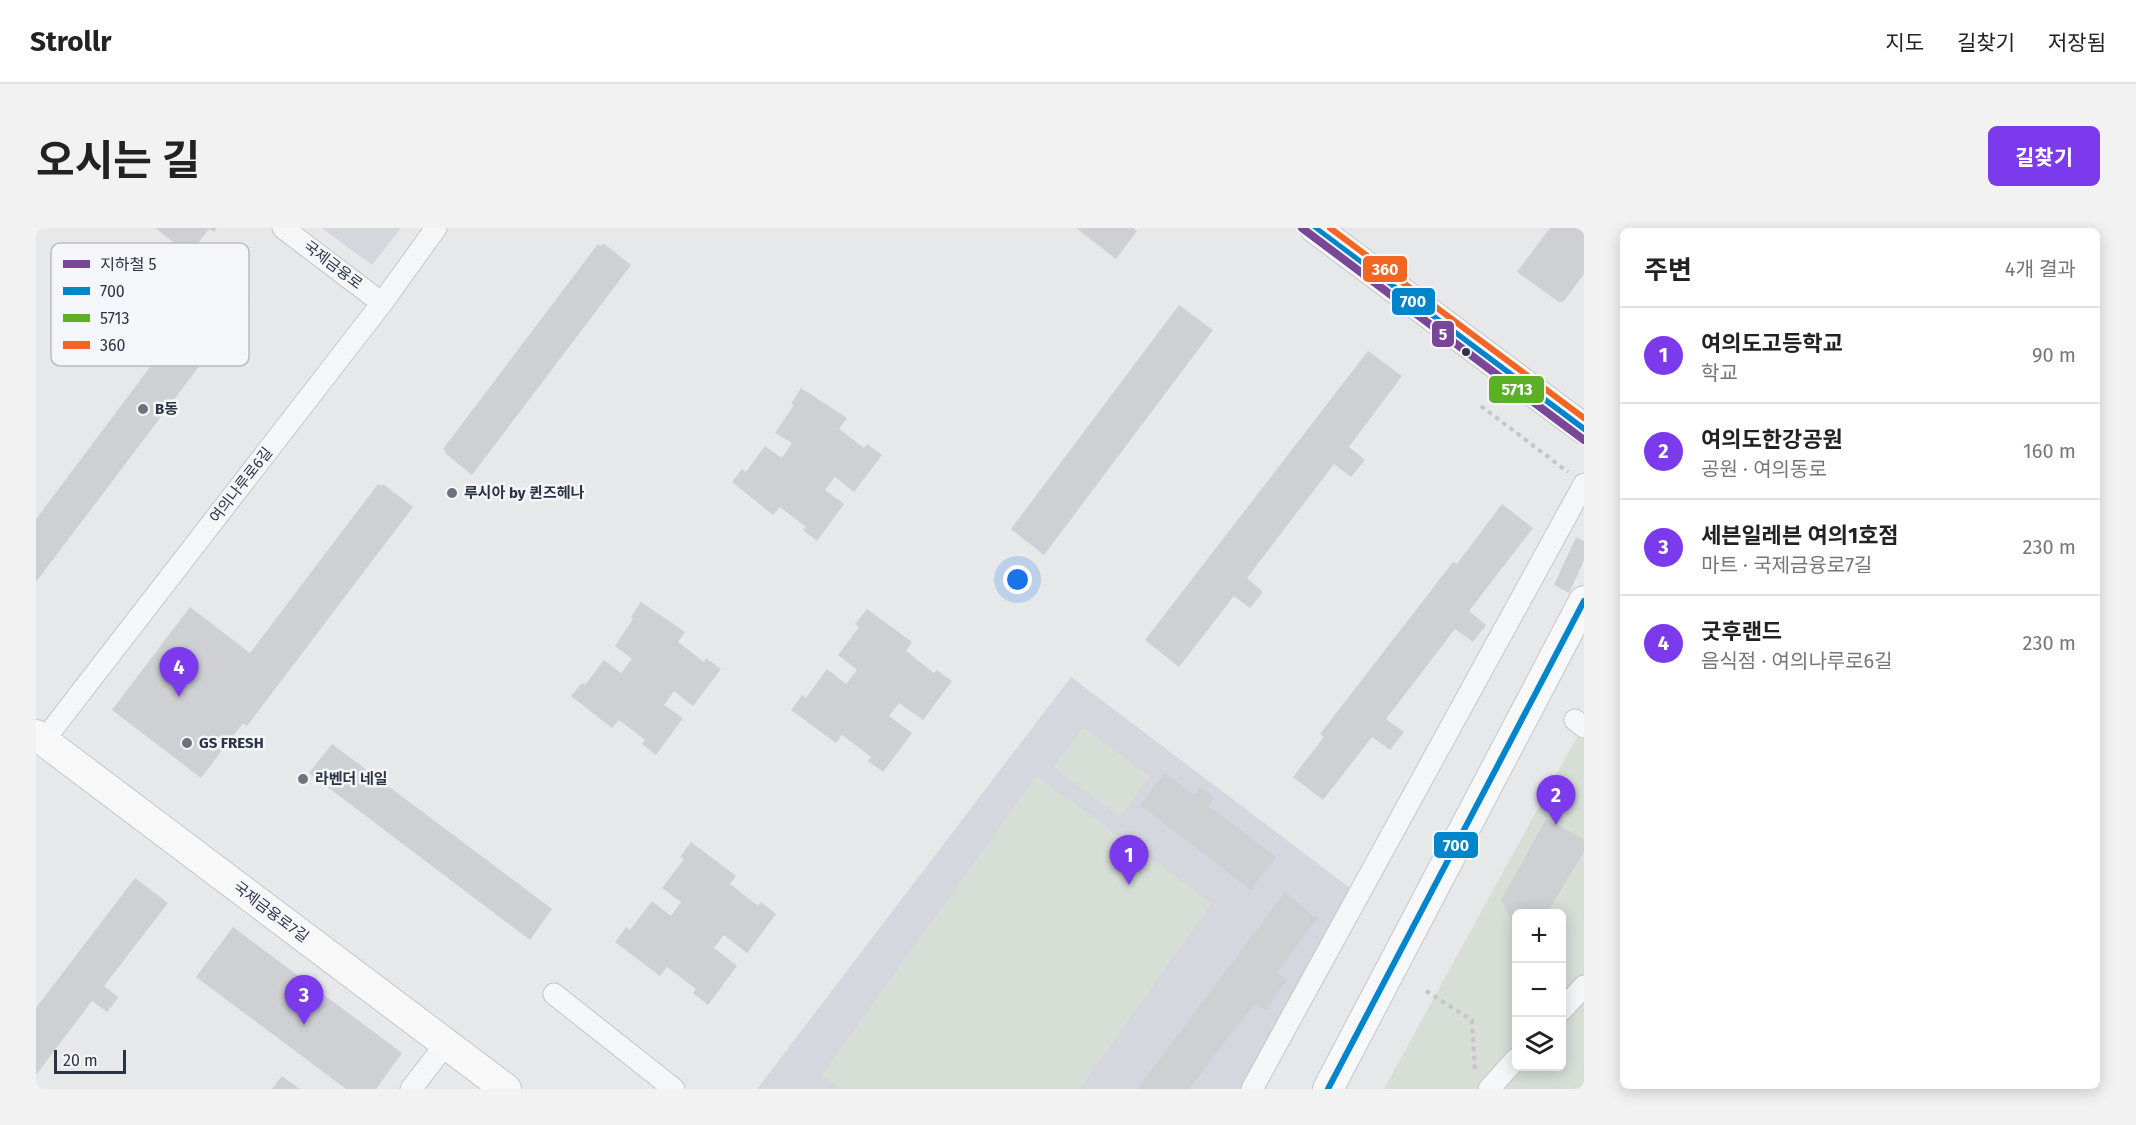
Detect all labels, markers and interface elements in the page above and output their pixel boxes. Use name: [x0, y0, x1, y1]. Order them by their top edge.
text: Strollr: [30, 25, 111, 58]
text: 지도: [1885, 30, 1924, 56]
text: 길찾기: [1957, 30, 2015, 56]
text: 저장됨: [2048, 30, 2106, 56]
button: 길찾기: [1988, 126, 2100, 186]
text: 오시는 길: [36, 136, 201, 186]
street label: 국제금융로: [300, 237, 366, 293]
legend: [51, 243, 249, 366]
text: 지하철 5: [100, 255, 156, 274]
line badge: 360: [1362, 255, 1408, 283]
text: 주변: [1644, 255, 1692, 286]
text: 4개 결과: [2005, 257, 2076, 281]
text: 360: [1371, 260, 1398, 279]
text: 700: [100, 282, 125, 301]
line badge: 700: [1391, 287, 1436, 316]
text: 700: [1400, 292, 1426, 311]
text: 5713: [100, 309, 129, 328]
line badge: 5: [1431, 320, 1455, 348]
text: 5: [1439, 325, 1448, 344]
text: 여의도고등학교: [1701, 330, 1843, 357]
text: 360: [100, 336, 126, 355]
text: 1: [1659, 343, 1668, 367]
text: 90 m: [2032, 343, 2076, 367]
unlabelled marker: [1460, 346, 1472, 358]
text: 학교: [1701, 361, 1738, 385]
line badge: 5713: [1488, 375, 1545, 404]
text: 5713: [1501, 380, 1533, 399]
place label: B동: [155, 400, 178, 418]
marker: B동: [136, 402, 150, 416]
text: 여의도한강공원: [1701, 426, 1843, 453]
text: 2: [1658, 439, 1669, 463]
text: 160 m: [2023, 439, 2076, 463]
street label: 여의나루로6길: [206, 444, 276, 526]
text: 공원 · 여의동로: [1701, 457, 1827, 481]
place label: 루시아 by 퀸즈헤나: [464, 484, 585, 502]
marker: 루시아 by 퀸즈헤나: [445, 486, 459, 500]
text: 세븐일레븐 여의1호점: [1701, 522, 1899, 549]
text: 3: [1658, 535, 1669, 559]
text: 230 m: [2023, 535, 2076, 559]
text: 마트 · 국제금융로7길: [1701, 553, 1872, 577]
your location: [1003, 565, 1032, 594]
text: 굿후랜드: [1701, 618, 1782, 645]
text: 4: [1658, 631, 1669, 655]
text: 230 m: [2023, 631, 2076, 655]
pin: 4: [160, 648, 198, 697]
text: 음식점 · 여의나루로6길: [1701, 649, 1893, 673]
place label: GS FRESH: [199, 734, 264, 752]
marker: GS FRESH: [180, 736, 194, 750]
place label: 라벤더 네일: [315, 770, 388, 788]
marker: 라벤더 네일: [296, 772, 310, 786]
pin: 2: [1536, 776, 1576, 825]
line badge: 700: [1433, 831, 1479, 859]
pin: 1: [1110, 836, 1148, 885]
text: 700: [1443, 836, 1469, 855]
street label: 국제금융로7길: [230, 878, 312, 946]
map controls: [1512, 909, 1566, 1071]
button: +: [1512, 909, 1566, 963]
button: −: [1512, 963, 1566, 1017]
pin: 3: [284, 976, 324, 1025]
button: layers: [1512, 1017, 1566, 1071]
scale bar: [54, 1047, 126, 1074]
text: 20 m: [63, 1051, 98, 1070]

